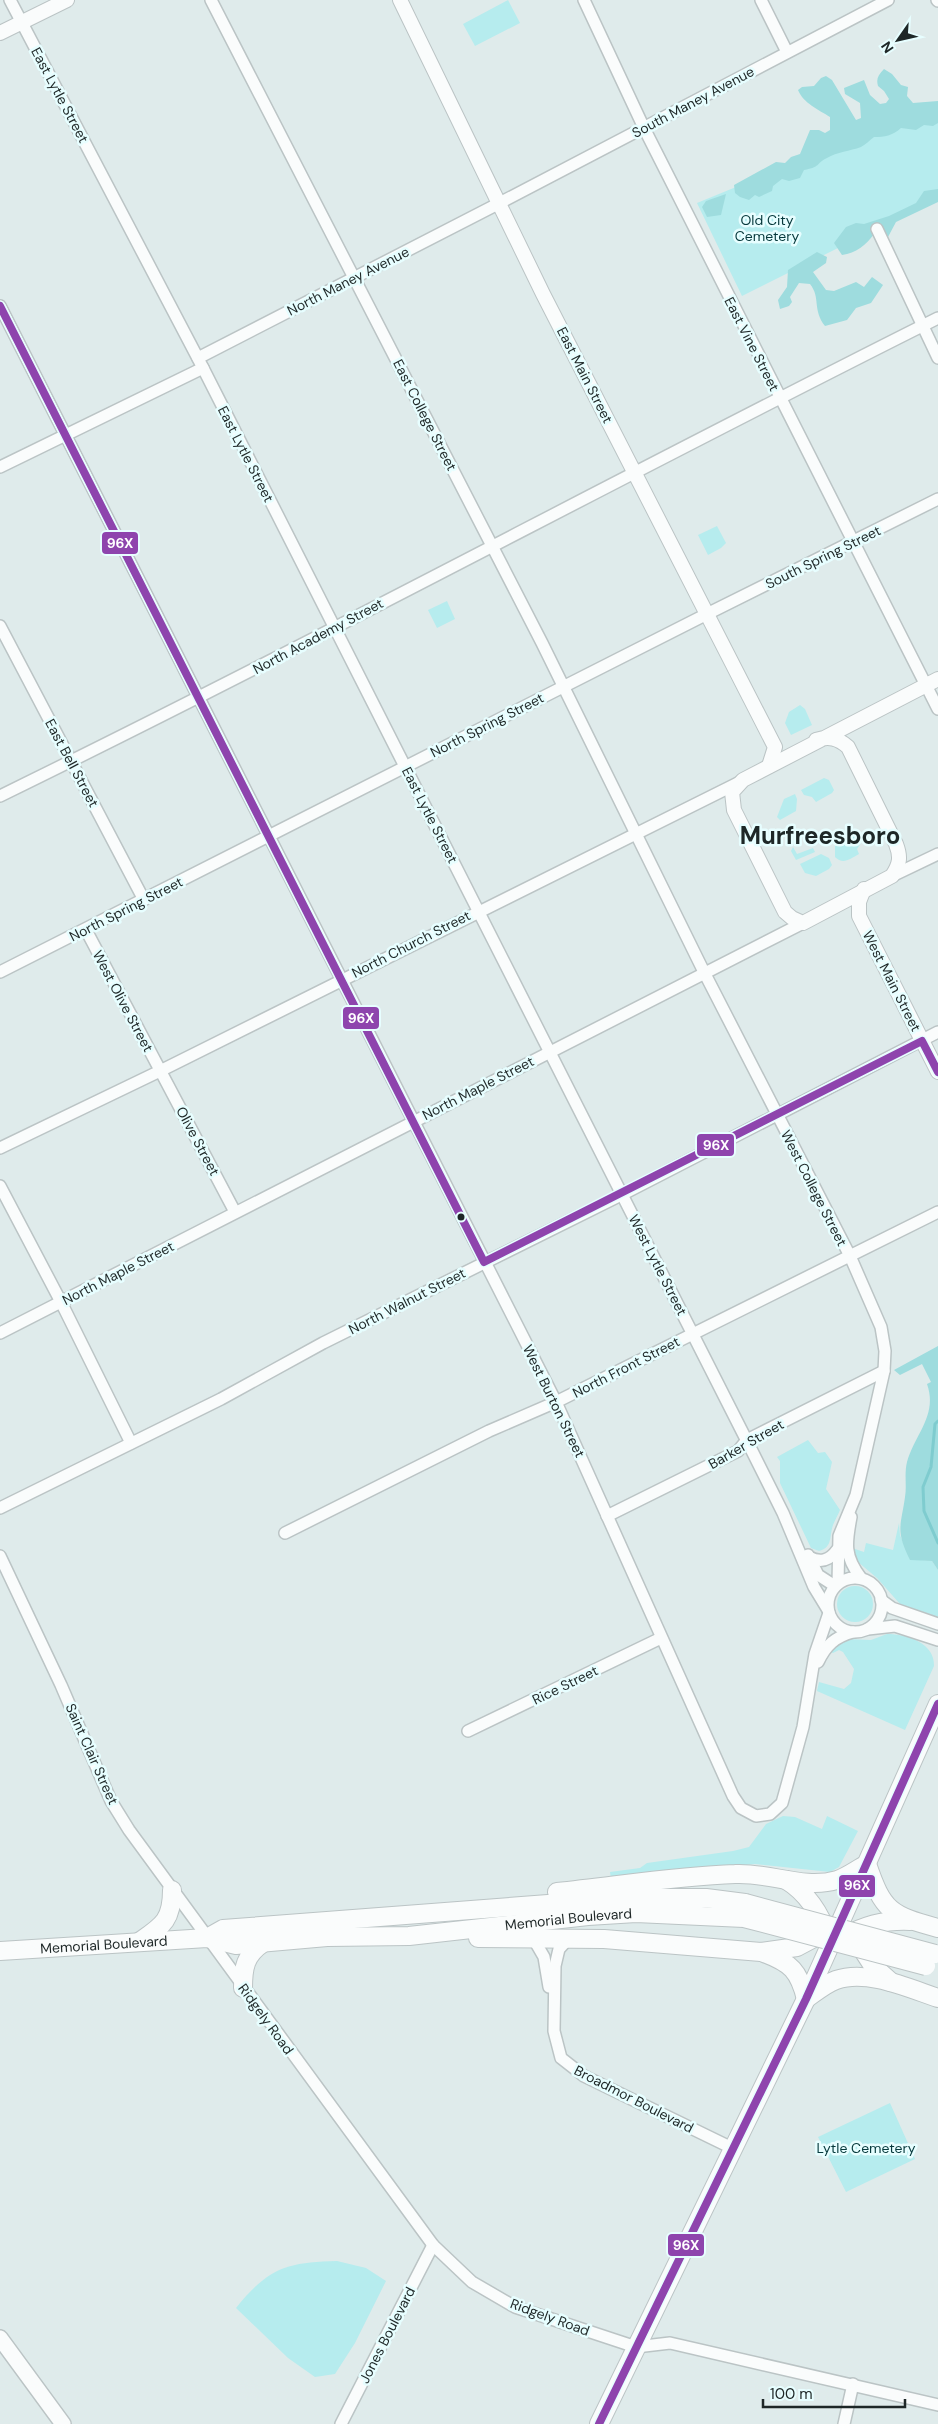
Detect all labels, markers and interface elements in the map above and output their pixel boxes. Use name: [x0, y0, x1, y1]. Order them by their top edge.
north arrow: [873, 15, 923, 65]
text: N: [877, 38, 898, 57]
street label: East Lytle Street: [27, 44, 93, 146]
street label: South Maney Avenue: [629, 62, 757, 142]
park label: Old City Cemetery: [735, 211, 799, 245]
street label: North Maney Avenue: [284, 242, 412, 320]
street label: East Vine Street: [720, 294, 784, 394]
street label: East Main Street: [553, 324, 617, 426]
street label: East College Street: [389, 356, 461, 474]
street label: East Lytle Street: [214, 403, 278, 505]
street label: South Spring Street: [762, 521, 884, 593]
line badge: 96X: [101, 531, 139, 555]
text: 96X: [107, 534, 133, 552]
street label: North Academy Street: [250, 594, 386, 678]
street label: North Spring Street: [427, 689, 547, 761]
street label: East Bell Street: [41, 716, 103, 810]
street label: East Lytle Street: [398, 764, 462, 866]
district label: Murfreesboro: [740, 820, 900, 851]
street label: North Spring Street: [66, 873, 186, 945]
street label: North Church Street: [349, 906, 473, 982]
street label: West Main Street: [859, 927, 925, 1035]
street label: West Olive Street: [89, 947, 157, 1055]
line badge: 96X: [342, 1006, 380, 1030]
text: 96X: [348, 1009, 374, 1027]
street label: North Maple Street: [419, 1052, 537, 1124]
street label: Olive Street: [172, 1103, 224, 1179]
street label: West College Street: [777, 1127, 851, 1249]
line badge: 96X: [696, 1133, 735, 1157]
text: 96X: [703, 1136, 729, 1154]
street label: West Lytle Street: [625, 1211, 691, 1319]
unlabelled marker: [456, 1212, 466, 1222]
street label: North Maple Street: [59, 1237, 177, 1309]
street label: North Walnut Street: [345, 1264, 469, 1338]
street label: North Front Street: [569, 1332, 683, 1402]
street label: West Burton Street: [519, 1342, 589, 1460]
street label: Barker Street: [705, 1415, 787, 1473]
street label: Rice Street: [529, 1661, 601, 1709]
street label: Saint Clair Street: [62, 1701, 122, 1807]
line badge: 96X: [838, 1874, 876, 1898]
text: 96X: [844, 1876, 870, 1894]
street label: Memorial Boulevard: [504, 1904, 633, 1934]
street label: Memorial Boulevard: [40, 1932, 168, 1957]
street label: Ridgely Road: [234, 1980, 298, 2058]
street label: Broadmor Boulevard: [571, 2061, 697, 2137]
park label: Lytle Cemetery: [817, 2139, 916, 2157]
line badge: 96X: [667, 2233, 705, 2257]
text: 96X: [673, 2236, 699, 2254]
street label: Jones Boulevard: [355, 2284, 419, 2386]
street label: Ridgely Road: [508, 2294, 592, 2340]
scale bar: [763, 2376, 906, 2408]
text: 100 m: [770, 2384, 813, 2404]

